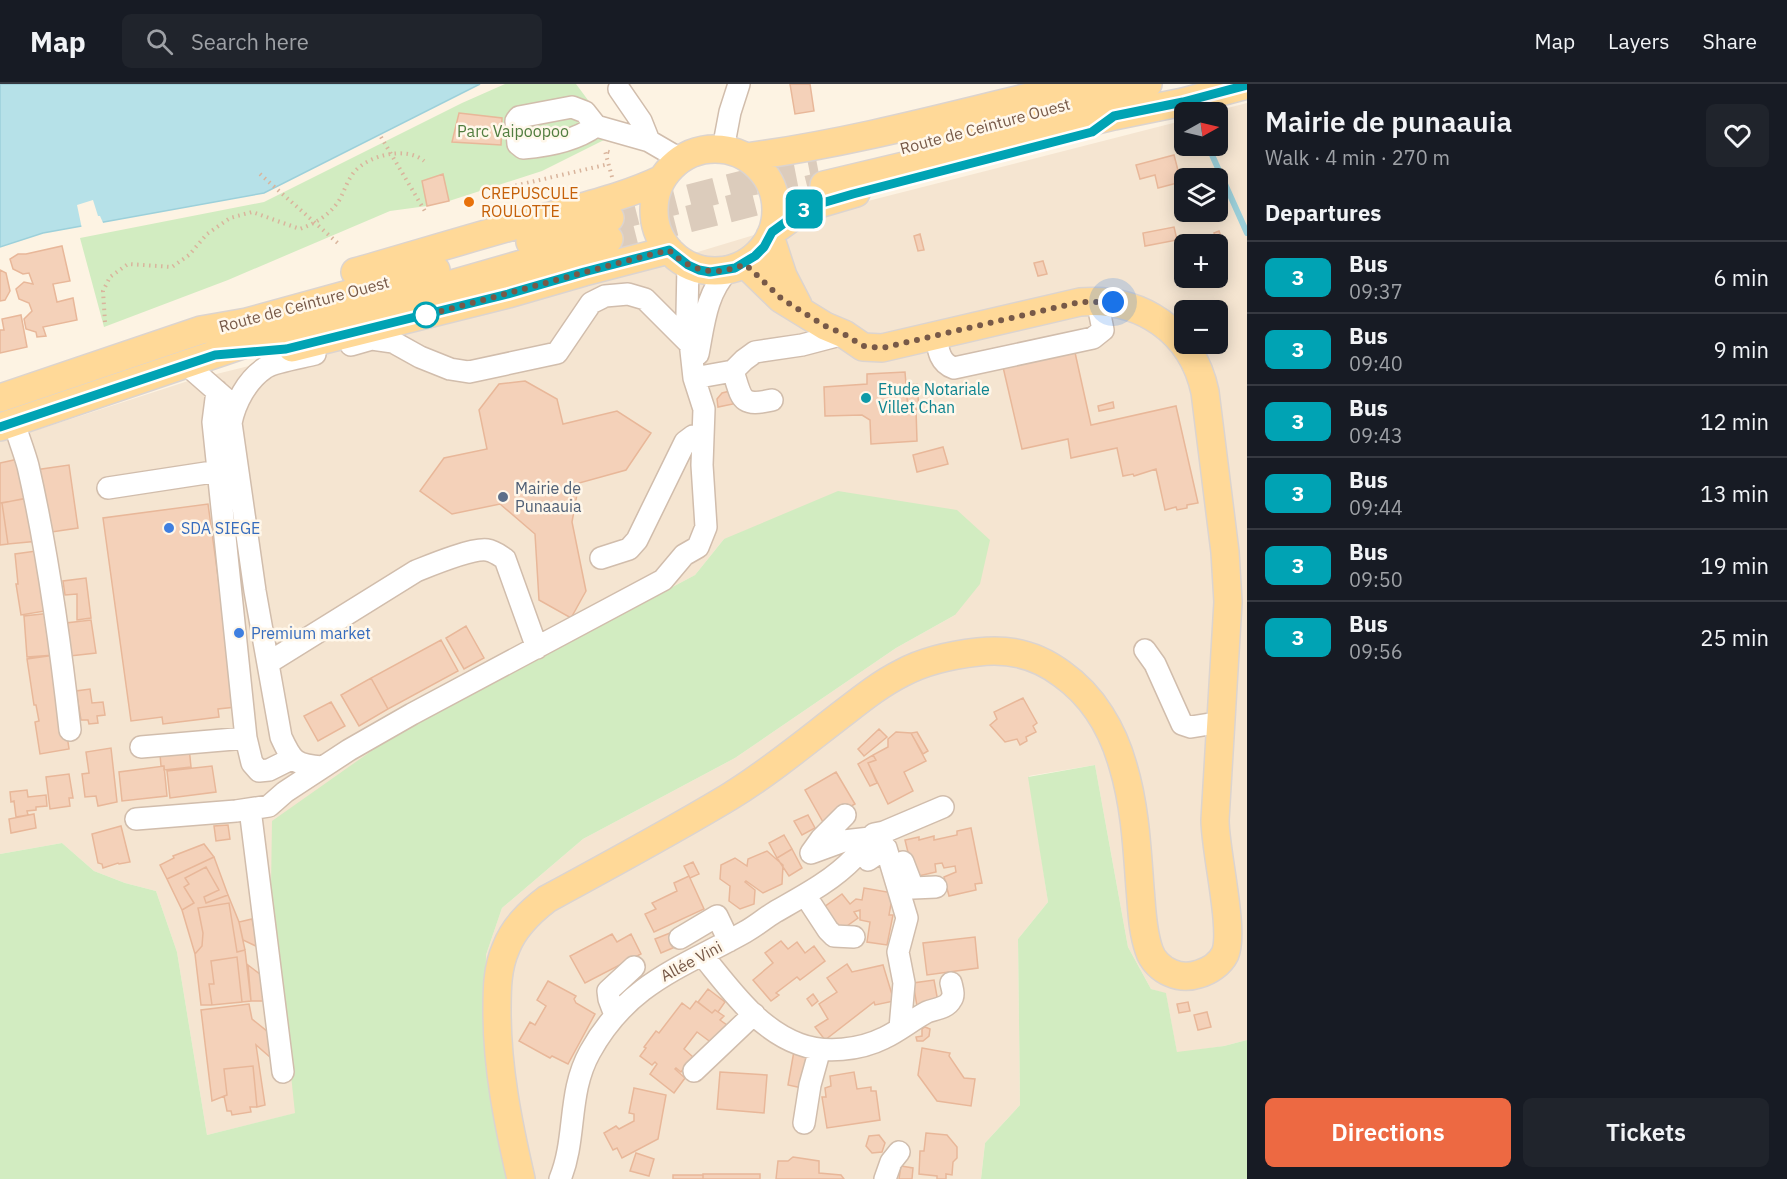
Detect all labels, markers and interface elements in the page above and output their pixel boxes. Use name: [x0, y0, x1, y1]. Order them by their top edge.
search box: [122, 14, 542, 68]
text: Map: [30, 23, 86, 60]
icon: search: [143, 25, 176, 58]
text: Search here: [191, 27, 309, 56]
text: Map: [1535, 27, 1575, 55]
text: Layers: [1608, 27, 1670, 55]
text: Share: [1703, 27, 1757, 55]
street label: Route de Ceinture Ouest: [898, 94, 1072, 158]
north arrow: [1174, 102, 1228, 156]
map controls: [1174, 102, 1228, 354]
text: Mairie de punaauia: [1265, 103, 1512, 140]
button: heart: [1706, 104, 1769, 167]
park label: Parc Vaipoopoo: [457, 121, 569, 141]
text: Walk · 4 min · 270 m: [1265, 144, 1450, 171]
button: layers: [1174, 168, 1228, 222]
place label: CREPUSCULE ROULOTTE: [481, 183, 578, 221]
line badge: 3: [784, 190, 824, 228]
marker: CREPUSCULE ROULOTTE: [462, 195, 476, 209]
text: 3: [798, 195, 810, 223]
text: Departures: [1265, 198, 1381, 227]
button: +: [1174, 234, 1228, 288]
text: Bus: [1349, 249, 1388, 278]
text: 3: [1292, 263, 1304, 291]
text: 6 min: [1713, 263, 1769, 292]
street label: Route de Ceinture Ouest: [217, 272, 391, 336]
text: 09:37: [1349, 278, 1403, 305]
your location: [1098, 287, 1128, 317]
button: −: [1174, 300, 1228, 354]
unlabelled marker: [413, 302, 439, 328]
text: Bus: [1349, 321, 1388, 350]
text: 3: [1292, 335, 1304, 363]
text: 9 min: [1713, 335, 1769, 364]
text: 09:40: [1349, 350, 1403, 377]
place label: Etude Notariale Villet Chan: [878, 379, 990, 417]
marker: Etude Notariale Villet Chan: [859, 391, 873, 405]
text: Bus: [1349, 393, 1388, 422]
text: 3: [1292, 407, 1304, 435]
text: 12 min: [1700, 407, 1769, 436]
text: 09:43: [1349, 422, 1403, 449]
text: Bus: [1349, 465, 1388, 494]
place label: Mairie de Punaauia: [515, 478, 582, 516]
text: 3: [1292, 479, 1304, 507]
text: 13 min: [1700, 479, 1769, 508]
marker: Mairie de Punaauia: [496, 490, 510, 504]
text: 09:44: [1349, 494, 1403, 521]
place label: SDA SIEGE: [181, 518, 260, 538]
marker: SDA SIEGE: [162, 521, 176, 535]
text: Bus: [1349, 537, 1388, 566]
text: 3: [1292, 551, 1304, 579]
text: 19 min: [1700, 551, 1769, 580]
text: 09:50: [1349, 566, 1403, 593]
text: Bus: [1349, 609, 1388, 638]
place label: Premium market: [251, 623, 371, 643]
text: 3: [1292, 623, 1304, 651]
text: 25 min: [1700, 623, 1769, 652]
marker: Premium market: [232, 626, 246, 640]
text: 09:56: [1349, 638, 1403, 665]
street label: Allée Vini: [657, 936, 725, 986]
button: Directions: [1265, 1098, 1511, 1167]
button: Tickets: [1523, 1098, 1769, 1167]

